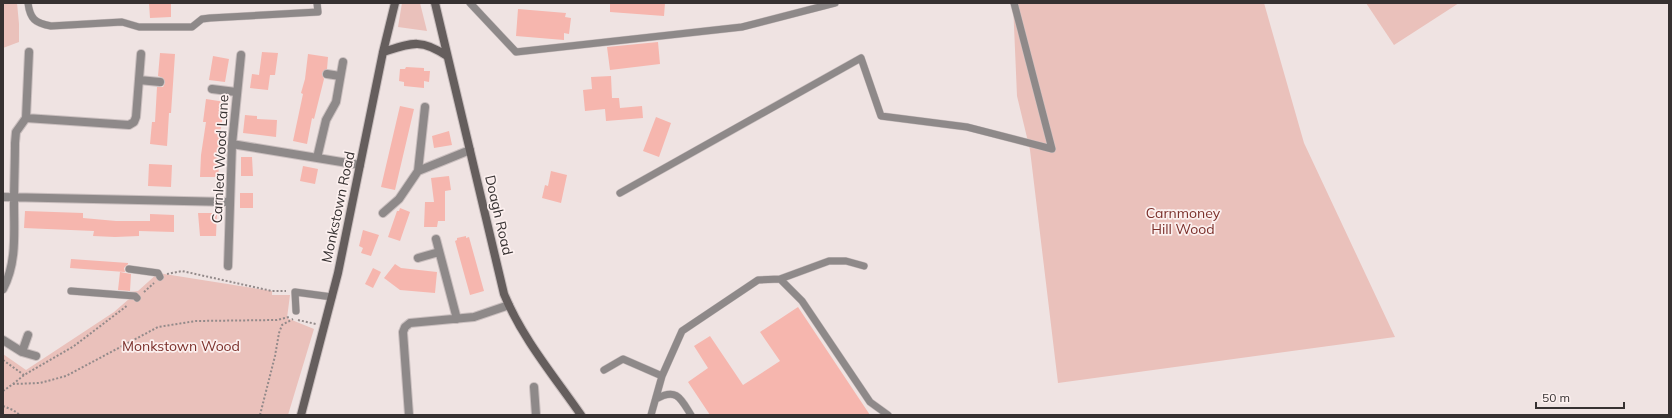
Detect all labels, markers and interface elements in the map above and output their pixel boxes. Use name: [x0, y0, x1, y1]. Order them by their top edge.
street label: Carnlea Wood Lane: [208, 94, 232, 224]
street label: Monkstown Road: [317, 150, 359, 264]
street label: Doagh Road: [481, 173, 517, 257]
park label: Carnmoney Hill Wood: [1146, 204, 1221, 238]
park label: Monkstown Wood: [122, 337, 240, 355]
scale bar: [1536, 384, 1624, 410]
text: 50 m: [1542, 390, 1570, 405]

